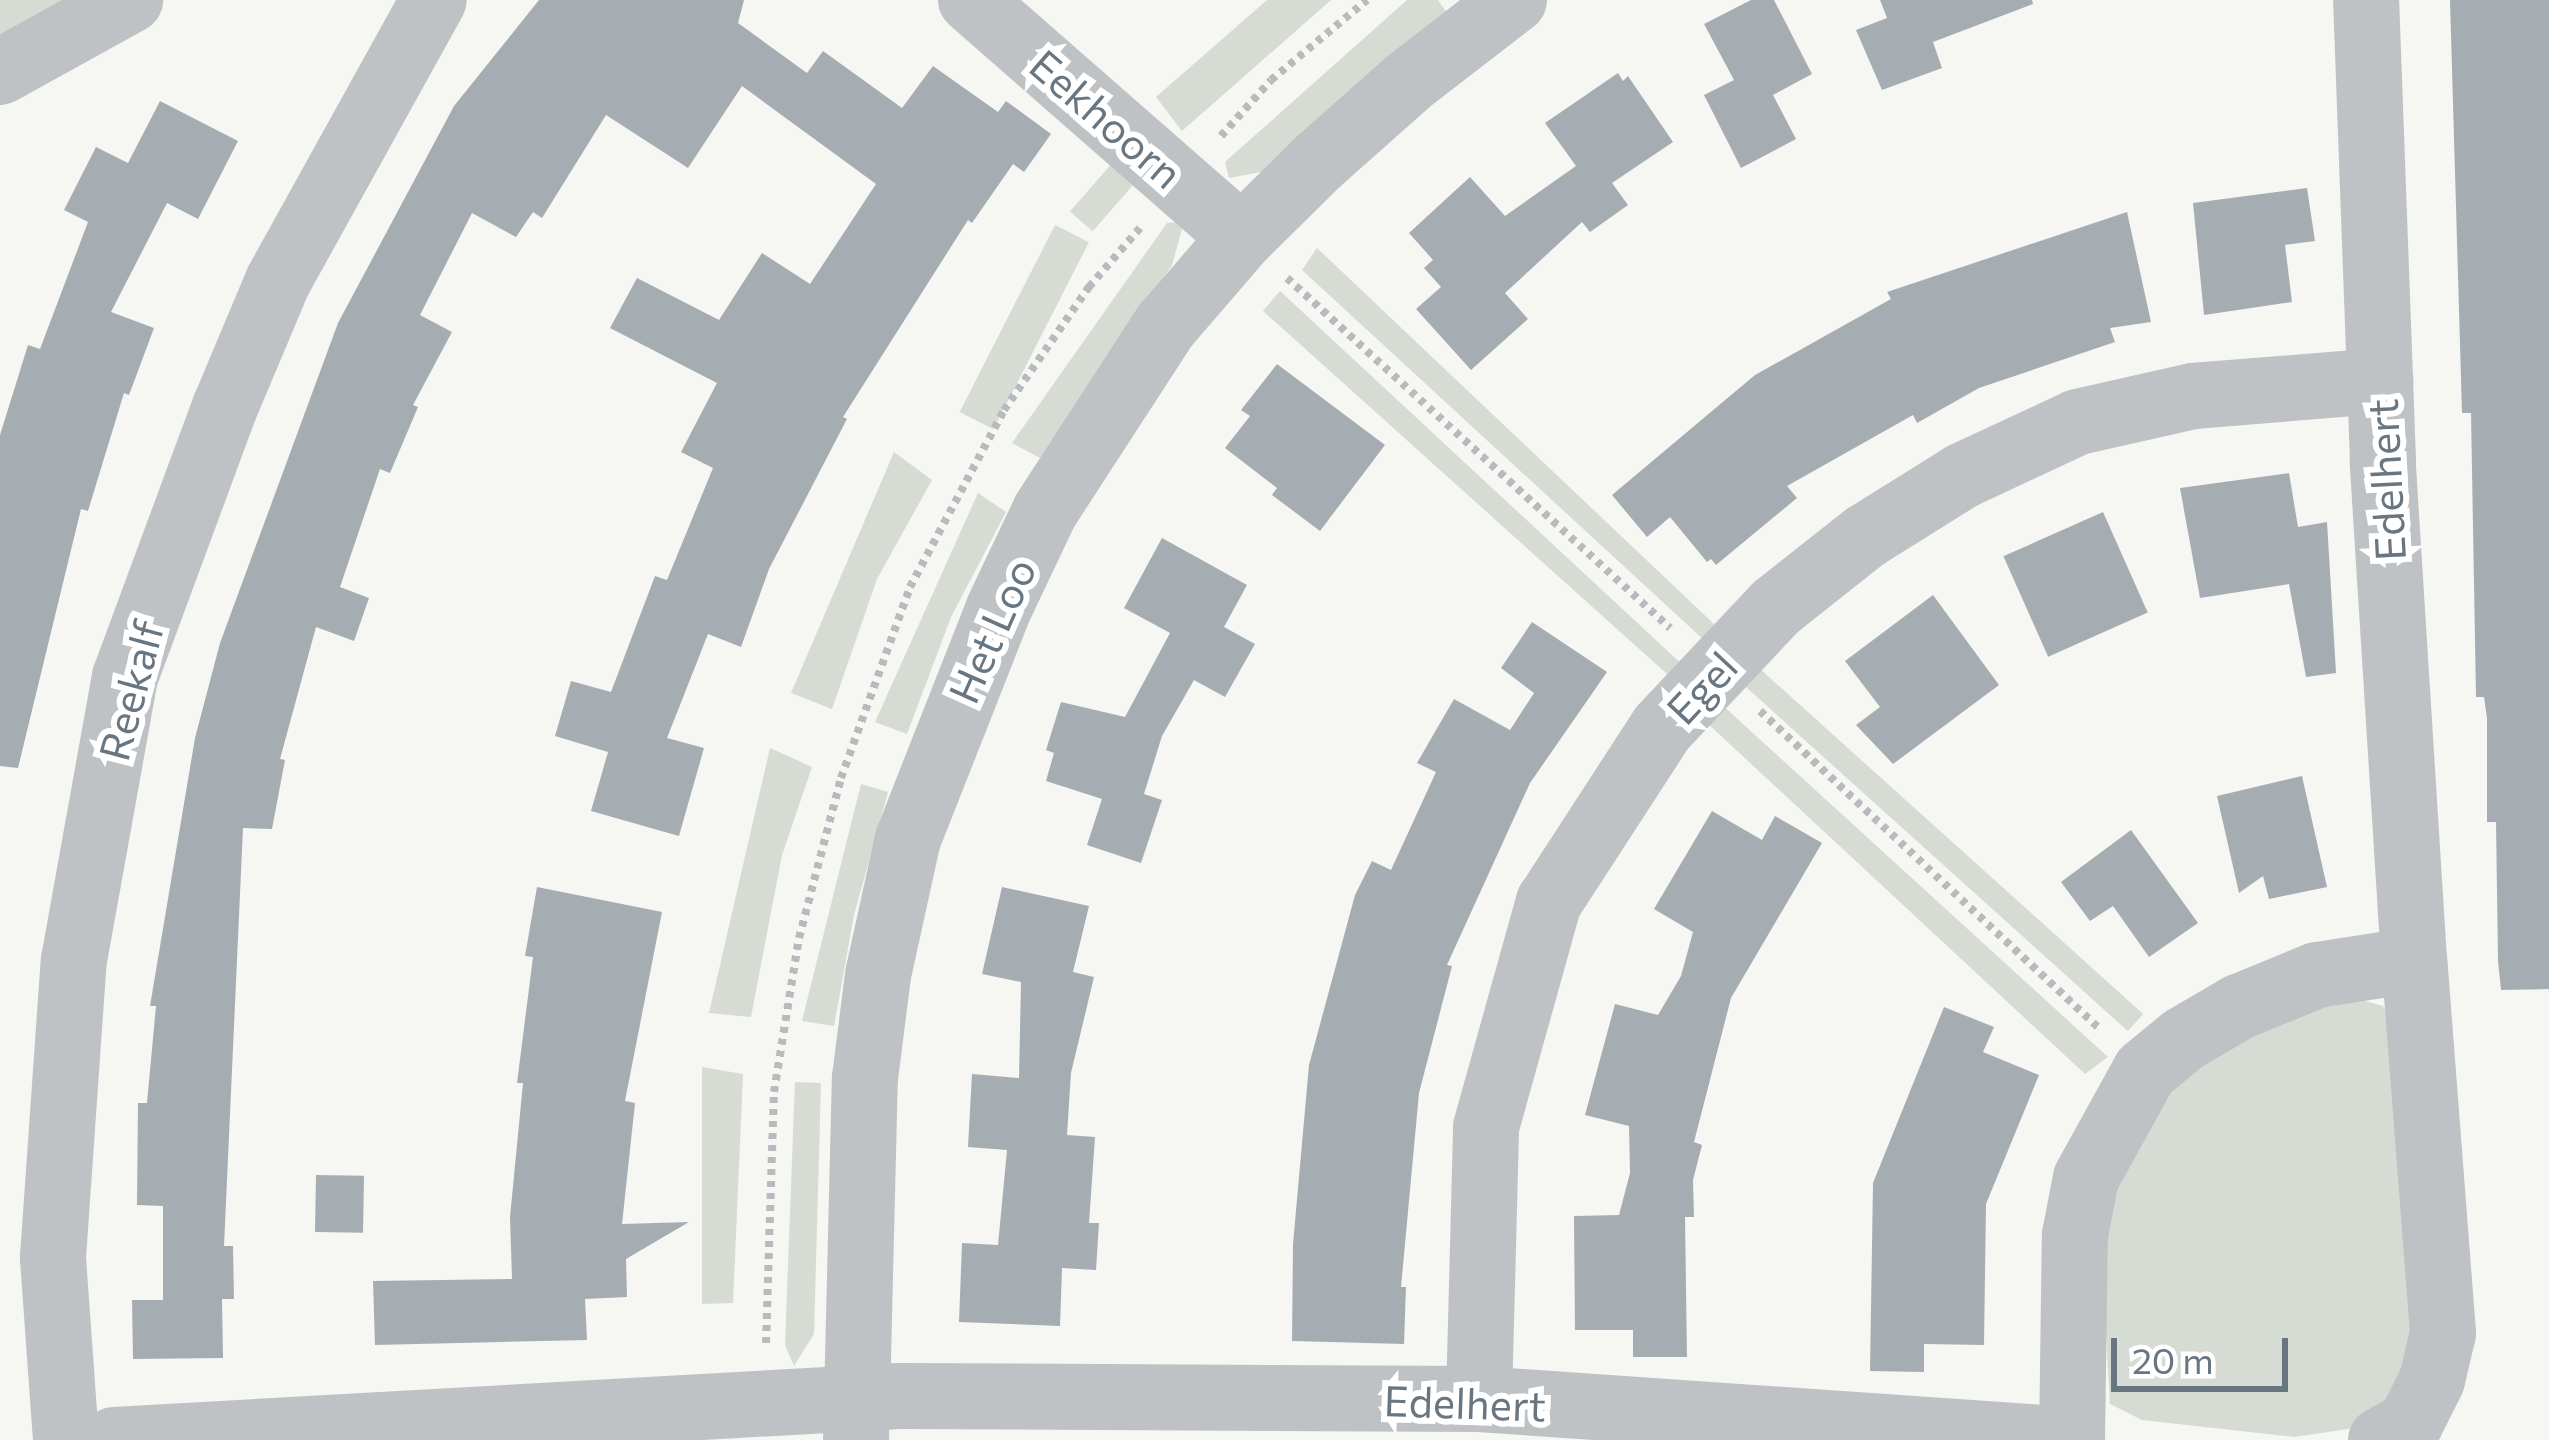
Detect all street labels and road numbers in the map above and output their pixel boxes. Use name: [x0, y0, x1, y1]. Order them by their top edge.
street label: Eekhoorn: [1021, 38, 1193, 198]
street label: Edelhert: [2356, 398, 2414, 562]
street label: Het Loo: [937, 550, 1045, 710]
street label: Reekalf: [87, 614, 173, 766]
street label: Egel: [1655, 641, 1747, 733]
street label: Edelhert: [1383, 1374, 1547, 1430]

